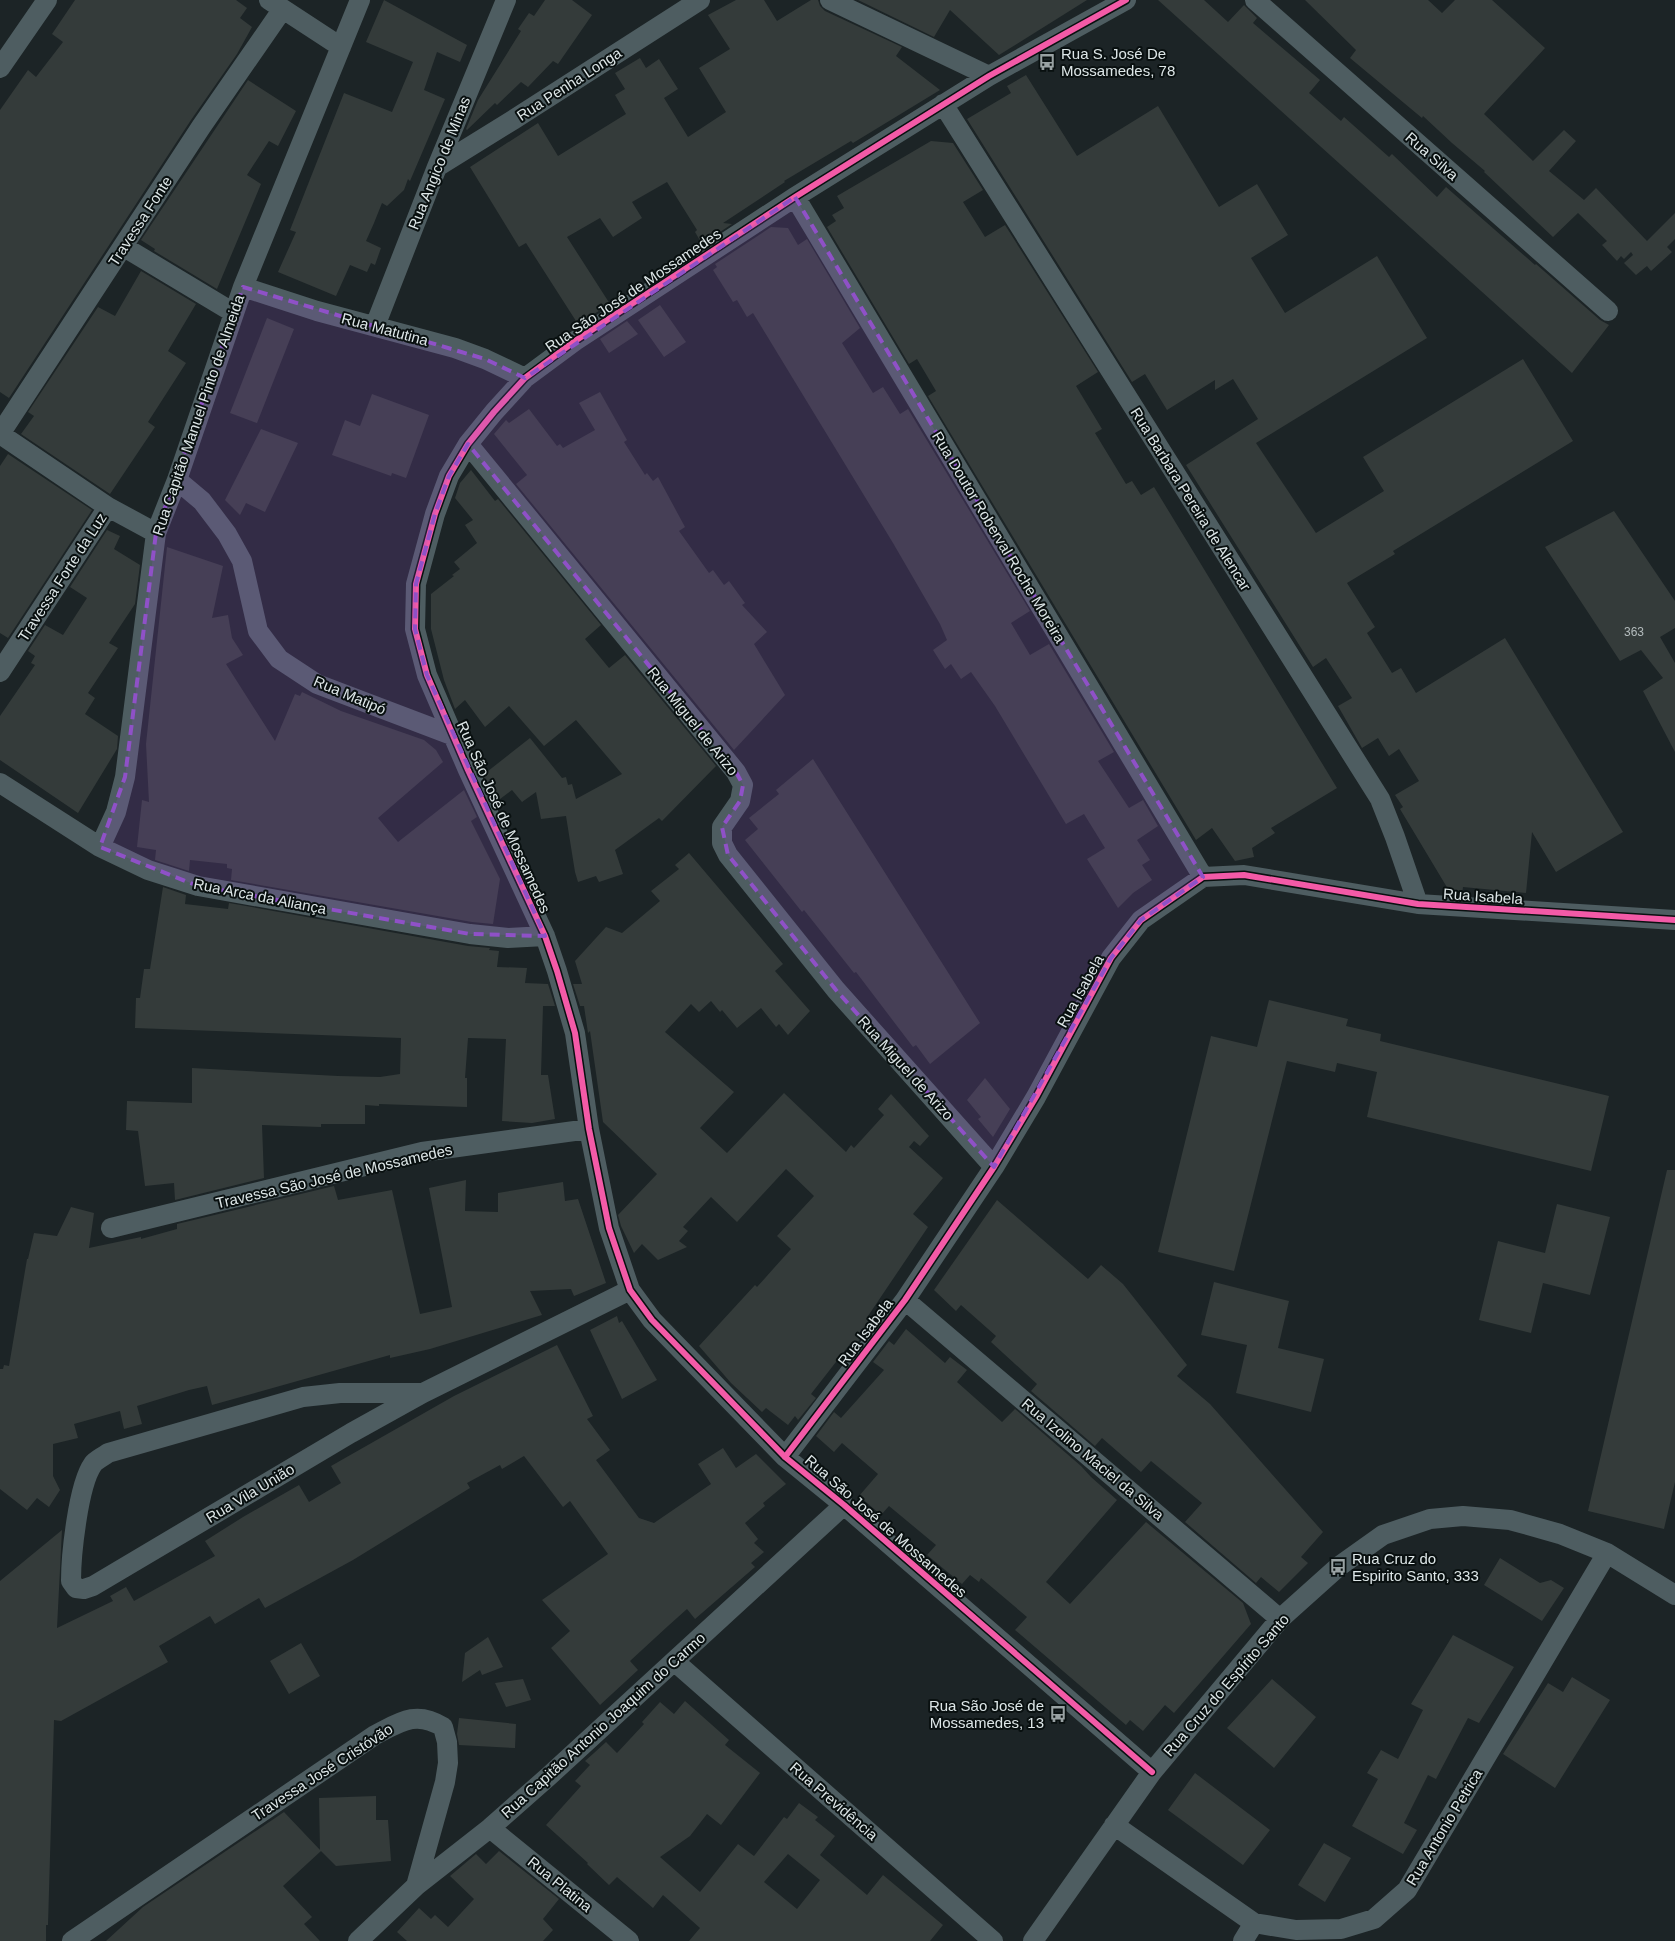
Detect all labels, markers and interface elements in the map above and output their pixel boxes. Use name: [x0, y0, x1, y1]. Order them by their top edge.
street label: Rua Penha Longa: [514, 44, 625, 124]
place label: Rua S. José De Mossamedes, 78: [1061, 45, 1175, 79]
bus stop icon: Rua S. José De Mossamedes, 78: [1037, 52, 1057, 72]
street label: Rua Angico de Minas: [405, 94, 473, 232]
street label: Rua Silva: [1402, 129, 1462, 184]
street label: Travessa Fonte: [105, 173, 175, 269]
street label: Rua São José de Mossamedes: [542, 225, 724, 355]
street label: Rua Capitão Manuel Pinto de Almeida: [149, 292, 248, 538]
street label: Rua Matutina: [340, 309, 431, 349]
street label: Rua Barbara Pereira de Alencar: [1127, 404, 1255, 594]
street label: Rua Doutor Roberval Roche Moreira: [929, 428, 1069, 646]
street label: Travessa Forte da Luz: [14, 510, 110, 644]
house number: 363: [1624, 625, 1644, 639]
street label: Rua Miguel de Arizo: [644, 663, 742, 779]
street label: Rua Matipó: [311, 672, 389, 718]
street label: Rua São José de Mossamedes: [454, 718, 554, 916]
street label: Rua Arca da Aliança: [192, 875, 329, 917]
street label: Rua Isabela: [1442, 885, 1524, 907]
street label: Rua Isabela: [1053, 951, 1107, 1030]
street label: Rua Miguel de Arizo: [855, 1012, 957, 1124]
street label: Travessa São José de Mossamedes: [214, 1140, 454, 1212]
street label: Rua Isabela: [834, 1294, 896, 1369]
street label: Rua Izolino Maciel da Silva: [1019, 1395, 1168, 1524]
street label: Rua São José de Mossamedes: [802, 1451, 970, 1601]
street label: Rua Vila União: [203, 1460, 297, 1526]
place label: Rua Cruz do Espirito Santo, 333: [1352, 1550, 1479, 1584]
bus stop icon: Rua Cruz do Espirito Santo, 333: [1328, 1557, 1348, 1577]
street label: Rua Cruz do Espírito Santo: [1160, 1611, 1292, 1759]
street label: Rua Capitão Antonio Joaquim do Carmo: [498, 1629, 708, 1821]
place label: Rua São José de Mossamedes, 13: [929, 1697, 1044, 1731]
bus stop icon: Rua São José de Mossamedes, 13: [1048, 1704, 1068, 1724]
street label: Travessa José Cristóvão: [248, 1720, 396, 1824]
street label: Rua Previdência: [787, 1758, 882, 1844]
street label: Rua Antonio Petrica: [1403, 1765, 1486, 1888]
street label: Rua Platina: [525, 1853, 596, 1915]

